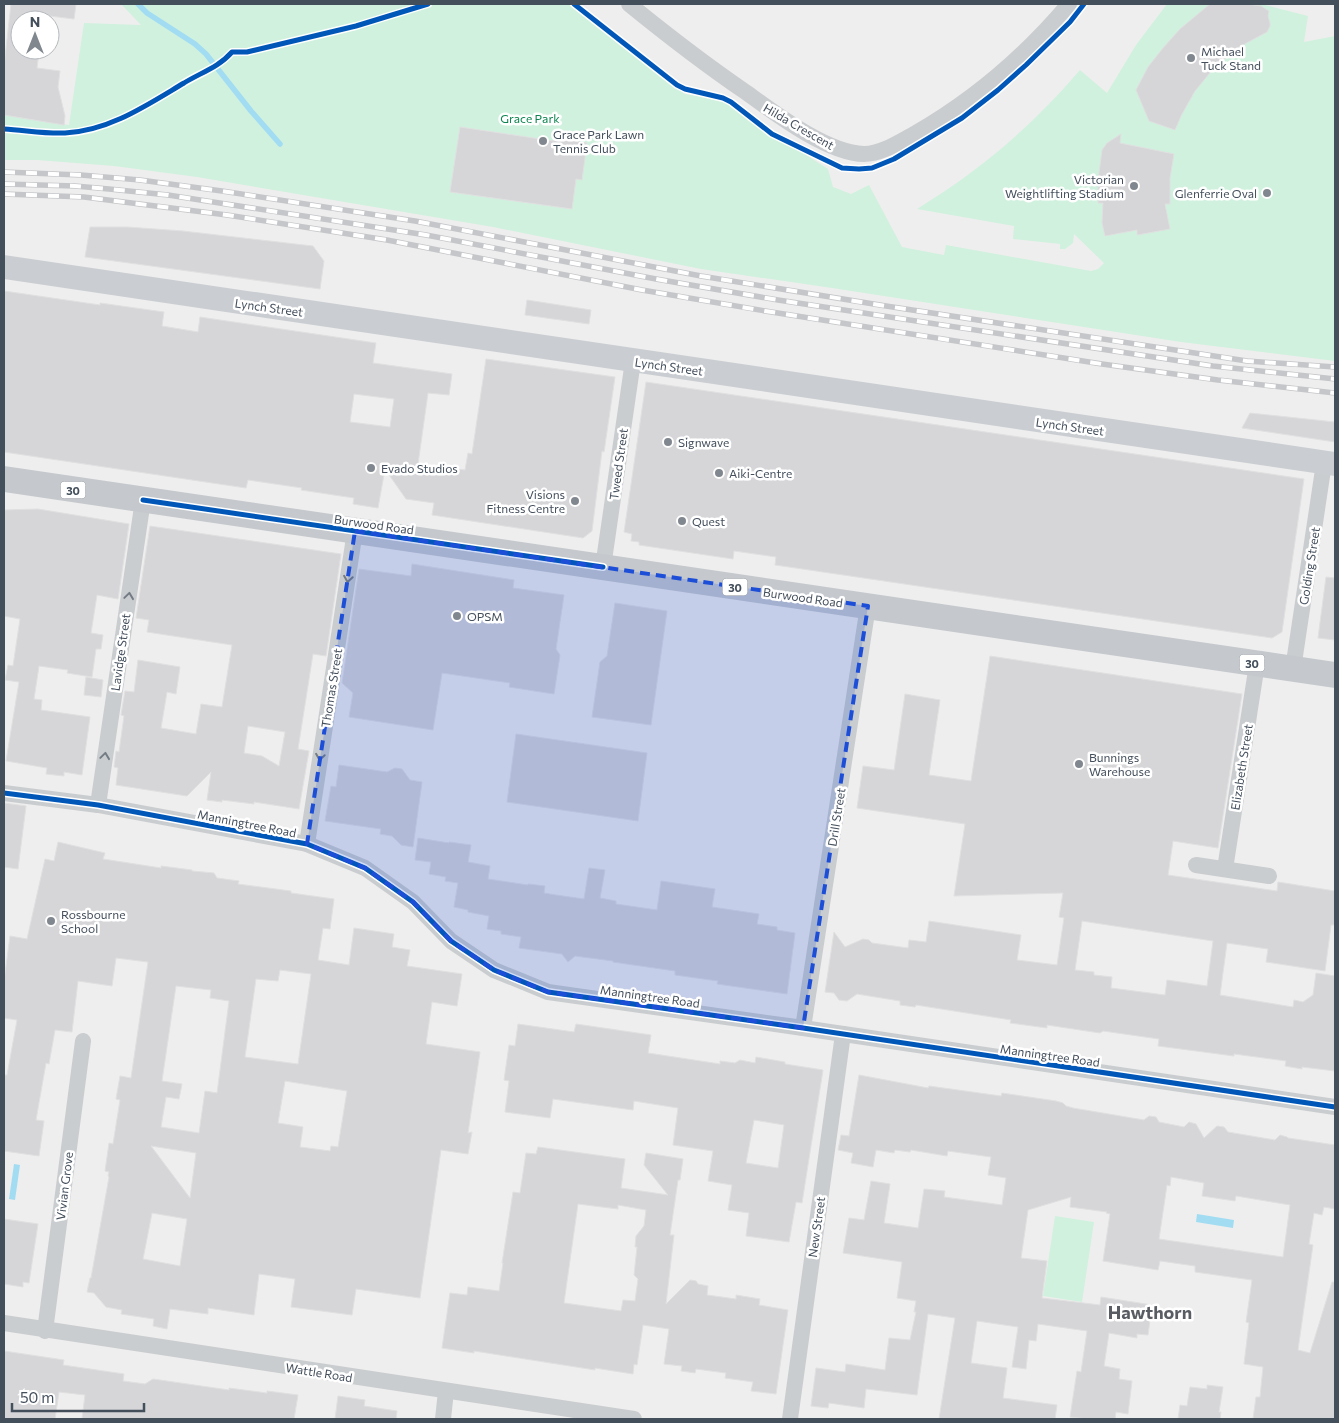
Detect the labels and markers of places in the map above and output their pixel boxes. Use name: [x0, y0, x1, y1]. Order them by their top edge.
place label: Michael Tuck Stand: [1201, 44, 1261, 72]
marker: Michael Tuck Stand: [1185, 52, 1197, 64]
place label: Grace Park Lawn Tennis Club: [553, 127, 644, 155]
marker: Grace Park Lawn Tennis Club: [537, 135, 549, 147]
place label: Victorian Weightlifting Stadium: [1005, 172, 1124, 200]
marker: Victorian Weightlifting Stadium: [1128, 180, 1140, 192]
place label: Glenferrie Oval: [1175, 186, 1257, 200]
marker: Glenferrie Oval: [1261, 187, 1273, 199]
place label: Signwave: [678, 435, 729, 449]
marker: Signwave: [662, 436, 674, 448]
place label: Evado Studios: [381, 461, 458, 475]
marker: Evado Studios: [365, 462, 377, 474]
place label: Aiki-Centre: [729, 466, 792, 480]
marker: Aiki-Centre: [713, 467, 725, 479]
place label: Visions Fitness Centre: [486, 487, 565, 515]
marker: Visions Fitness Centre: [569, 495, 581, 507]
place label: Quest: [692, 514, 725, 528]
marker: Quest: [676, 515, 688, 527]
place label: OPSM: [467, 609, 503, 623]
marker: OPSM: [451, 610, 463, 622]
place label: Bunnings Warehouse: [1089, 750, 1150, 778]
marker: Bunnings Warehouse: [1073, 758, 1085, 770]
place label: Rossbourne School: [61, 907, 126, 935]
marker: Rossbourne School: [45, 915, 57, 927]

